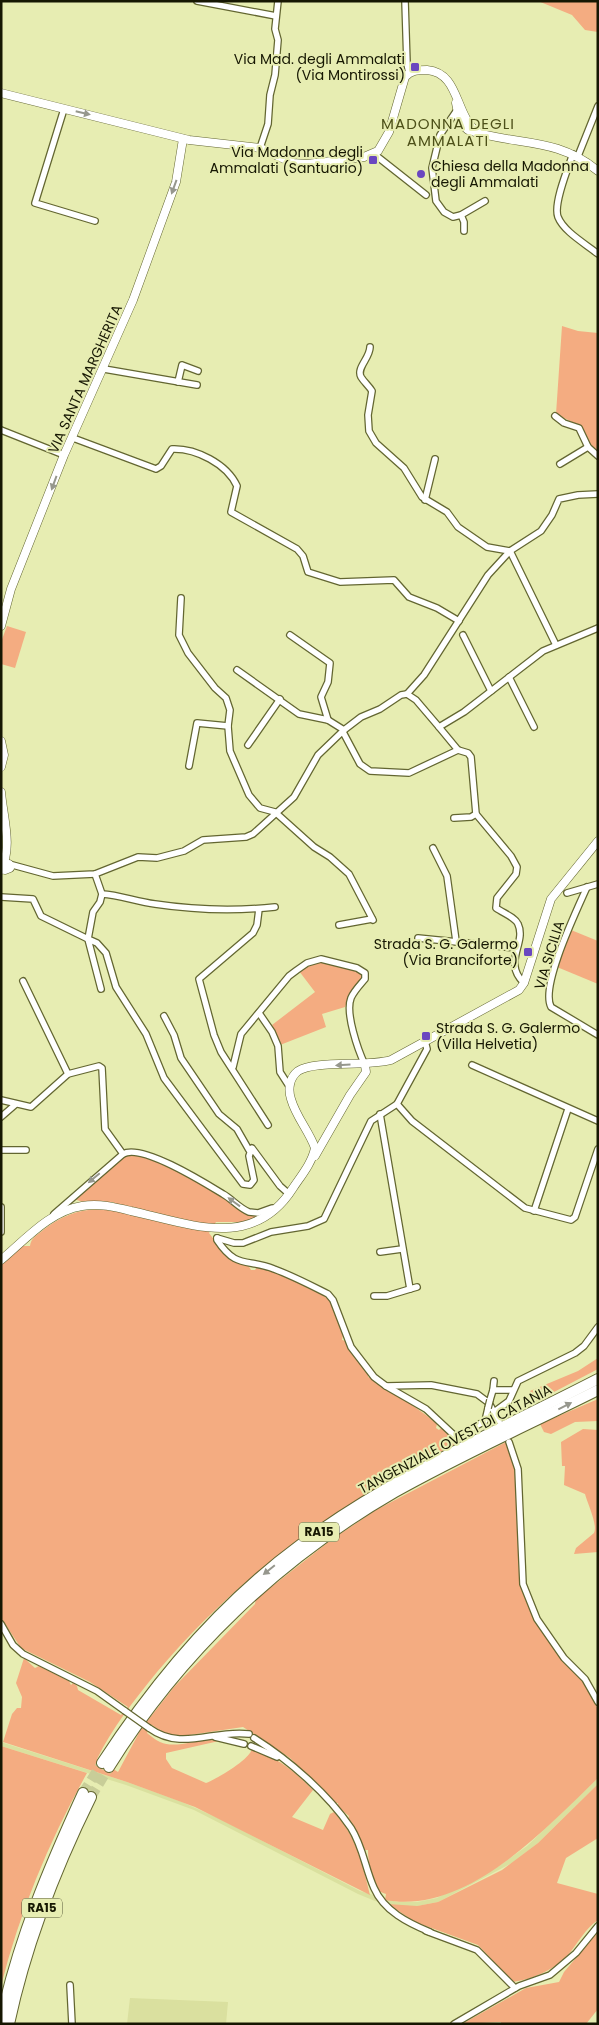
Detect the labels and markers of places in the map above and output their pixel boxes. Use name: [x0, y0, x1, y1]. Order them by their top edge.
place label: Via Mad. degli Ammalati (Via Montirossi): [234, 49, 405, 85]
marker: Via Mad. degli Ammalati (Via Montirossi): [409, 61, 421, 73]
place label: Via Madonna degli Ammalati (Santuario): [210, 142, 363, 178]
marker: Via Madonna degli Ammalati (Santuario): [367, 154, 379, 166]
place label: Chiesa della Madonna degli Ammalati: [431, 156, 589, 192]
marker: Chiesa della Madonna degli Ammalati: [415, 168, 427, 180]
place label: Strada S. G. Galermo (Via Branciforte): [374, 934, 518, 970]
marker: Strada S. G. Galermo (Via Branciforte): [522, 946, 534, 958]
place label: Strada S. G. Galermo (Villa Helvetia): [436, 1018, 580, 1054]
marker: Strada S. G. Galermo (Villa Helvetia): [420, 1030, 432, 1042]

